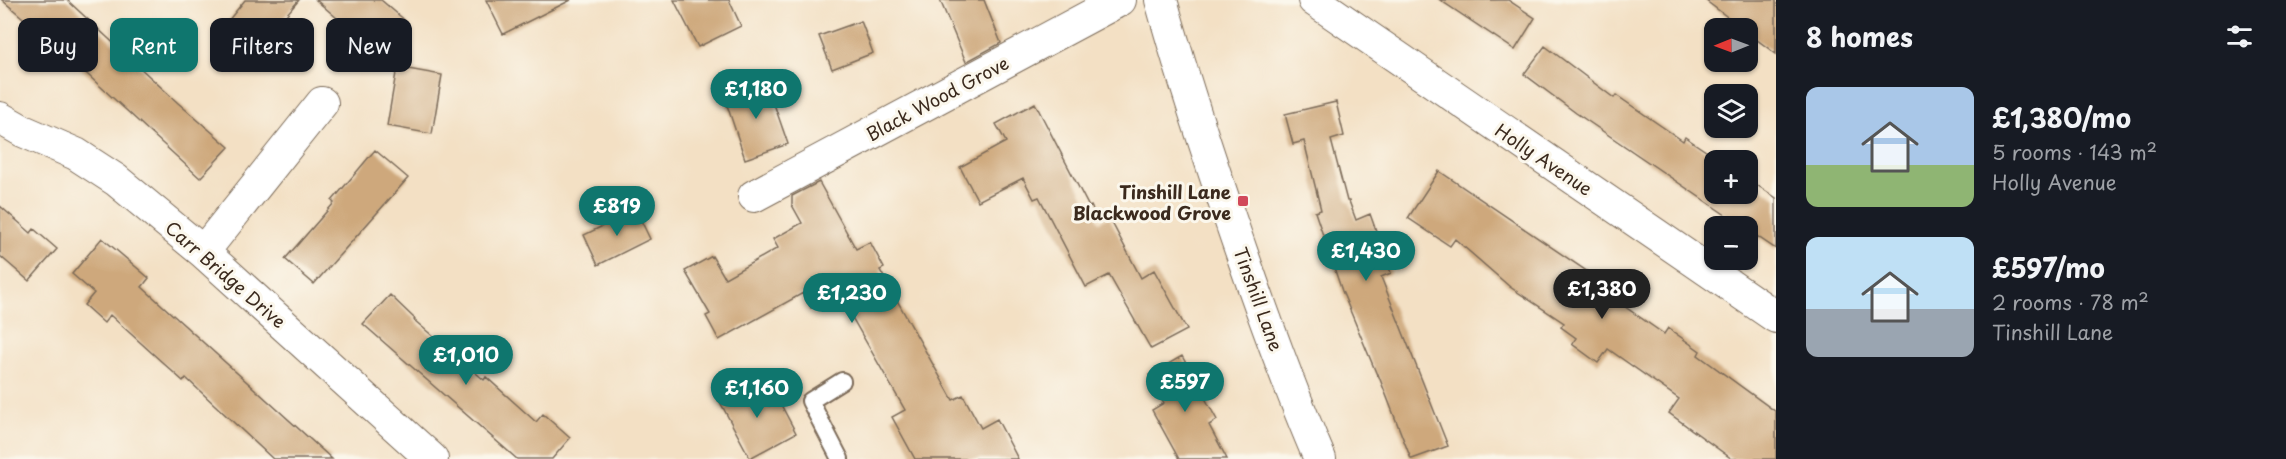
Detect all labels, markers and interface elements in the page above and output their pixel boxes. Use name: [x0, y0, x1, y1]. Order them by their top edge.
text: 8 homes: [1806, 17, 1913, 56]
chip: Buy: [18, 18, 98, 72]
chip: Rent: [110, 18, 198, 72]
chip: Filters: [210, 18, 314, 72]
chip: New: [326, 18, 412, 72]
north arrow: [1704, 18, 1758, 72]
map controls: [1704, 18, 1758, 270]
icon: filters: [2223, 20, 2256, 53]
street label: Black Wood Grove: [861, 49, 1013, 147]
pin: £1,180: [707, 69, 805, 120]
text: £1,180: [725, 73, 787, 103]
button: layers: [1704, 84, 1758, 138]
text: £1,380/mo: [1992, 98, 2131, 137]
icon: home: [1854, 111, 1926, 183]
street label: Holly Avenue: [1490, 116, 1598, 202]
text: 5 rooms · 143 m²: [1992, 137, 2157, 167]
button: +: [1704, 150, 1758, 204]
text: Holly Avenue: [1992, 167, 2117, 197]
place label: Tinshill Lane Blackwood Grove: [1073, 178, 1231, 226]
pin: £819: [581, 186, 653, 237]
text: £819: [593, 190, 641, 220]
marker: Tinshill Lane Blackwood Grove: [1236, 194, 1250, 208]
street label: Carr Bridge Drive: [160, 214, 292, 334]
button: −: [1704, 216, 1758, 270]
pin: £1,430: [1317, 231, 1415, 282]
text: £1,430: [1331, 235, 1401, 265]
street label: Tinshill Lane: [1228, 243, 1290, 355]
text: £597/mo: [1992, 248, 2105, 287]
icon: home: [1854, 261, 1926, 333]
pin: £1,380: [1553, 269, 1651, 320]
pin: £1,230: [803, 273, 901, 324]
text: £1,380: [1567, 273, 1637, 303]
text: £1,230: [817, 277, 887, 307]
text: 2 rooms · 78 m²: [1992, 287, 2149, 317]
text: Tinshill Lane: [1992, 317, 2113, 347]
pin: £1,010: [417, 335, 515, 386]
text: £1,010: [433, 339, 499, 369]
pin: £597: [1149, 362, 1221, 413]
text: £597: [1160, 366, 1210, 396]
pin: £1,160: [708, 368, 806, 419]
text: £1,160: [725, 372, 789, 402]

